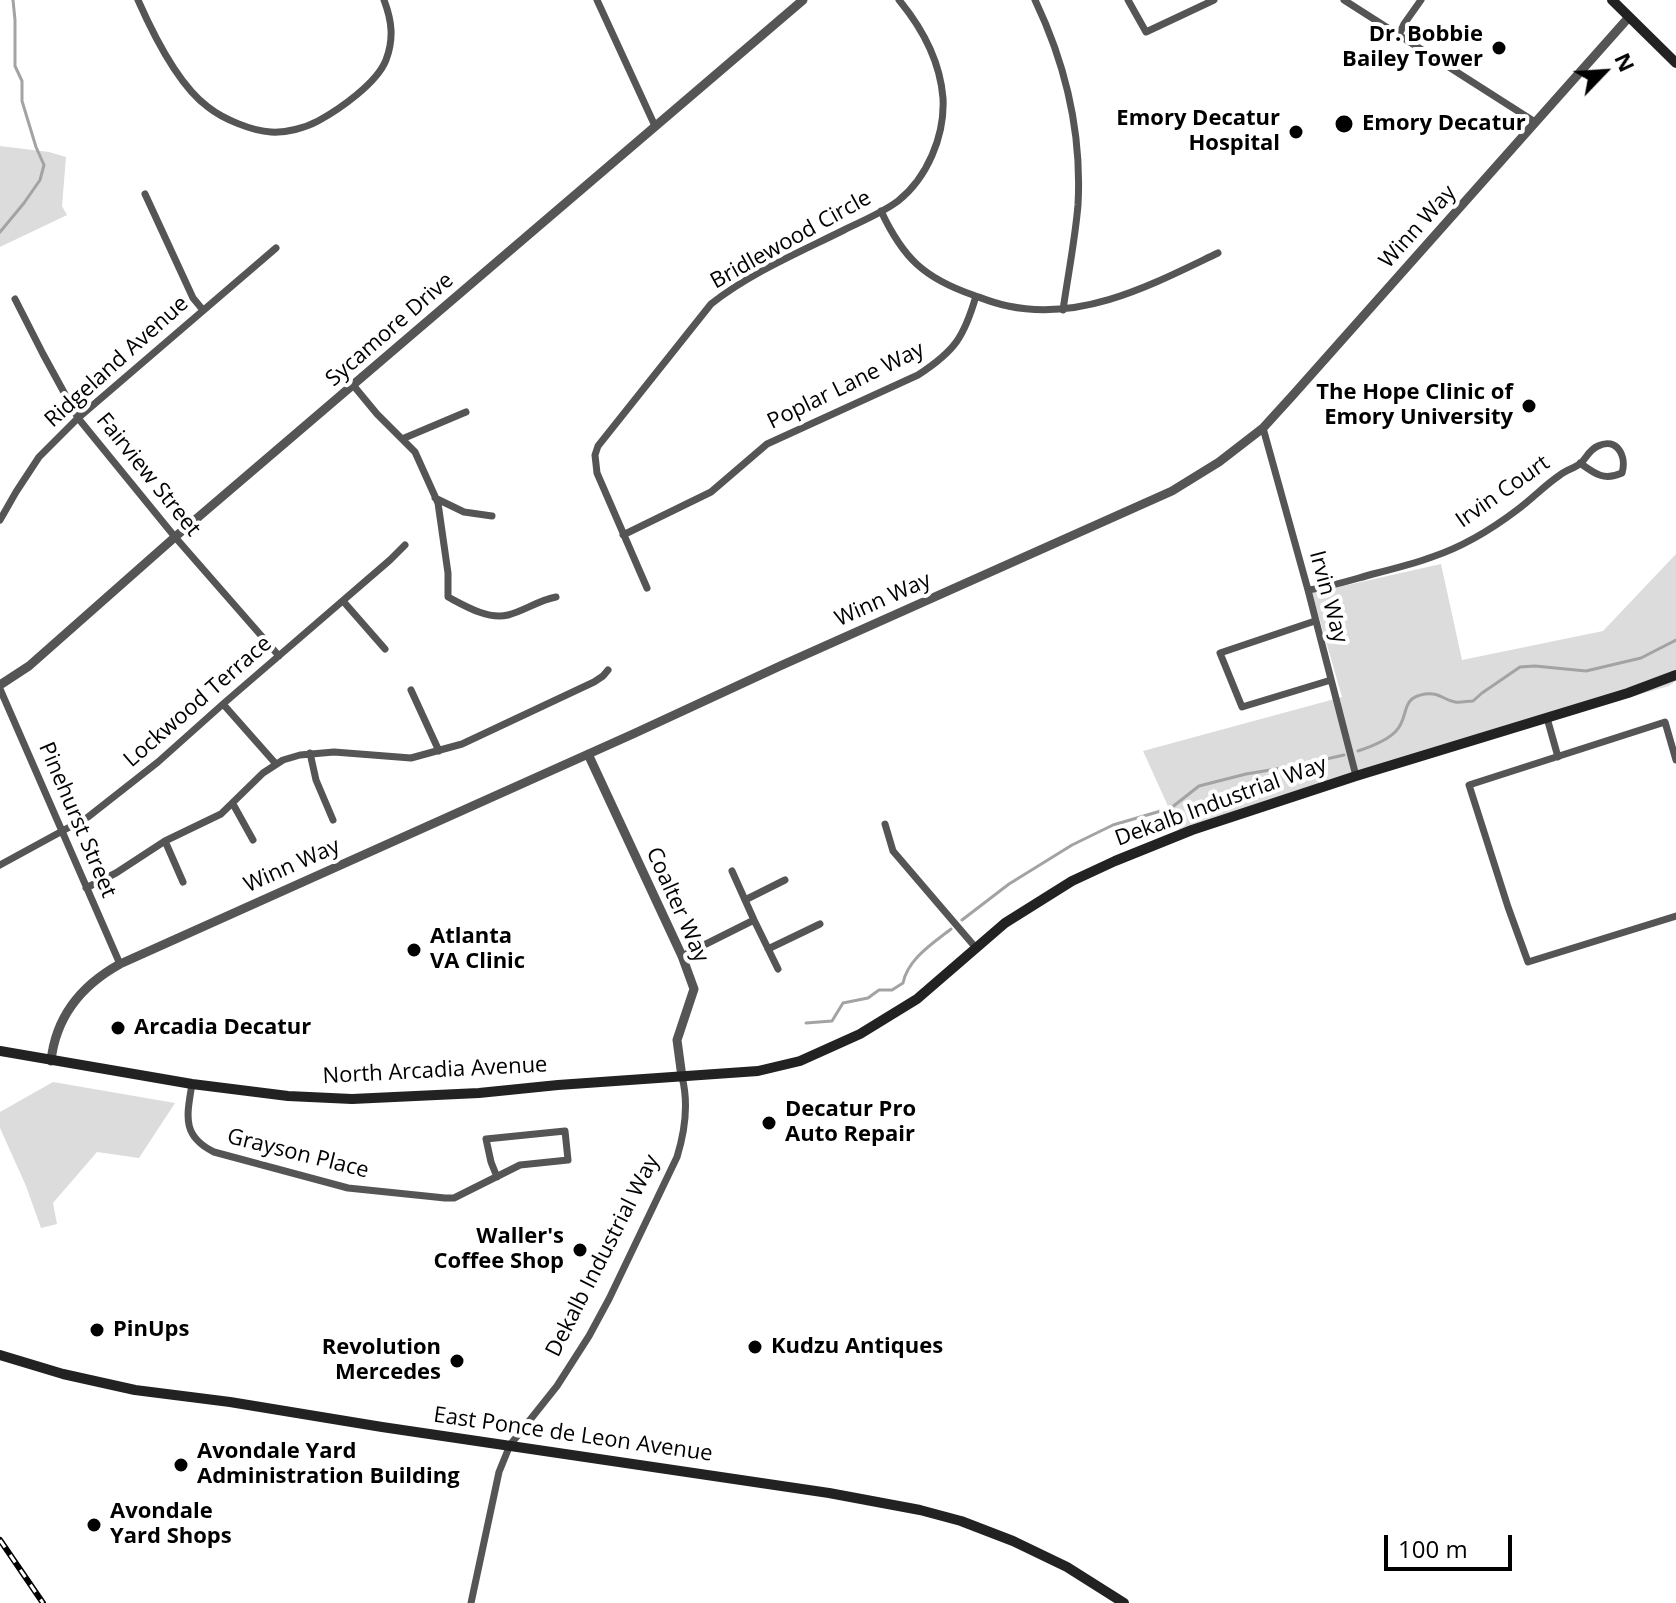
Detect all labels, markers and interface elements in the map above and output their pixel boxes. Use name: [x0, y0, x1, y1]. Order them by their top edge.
place label: Dr. Bobbie Bailey Tower: [1342, 22, 1483, 74]
north arrow: [1564, 32, 1644, 112]
marker: Dr. Bobbie Bailey Tower: [1490, 39, 1508, 57]
text: N: [1608, 47, 1643, 76]
place label: Emory Decatur Hospital: [1116, 106, 1280, 158]
place label: Emory Decatur: [1362, 111, 1526, 137]
marker: Emory Decatur: [1333, 113, 1355, 135]
marker: Emory Decatur Hospital: [1287, 123, 1305, 141]
street label: Winn Way: [1374, 180, 1462, 274]
street label: Bridlewood Circle: [706, 185, 876, 295]
street label: Sycamore Drive: [321, 267, 459, 393]
street label: Ridgeland Avenue: [40, 291, 194, 433]
street label: Poplar Lane Way: [763, 337, 929, 435]
place label: The Hope Clinic of Emory University: [1316, 380, 1513, 432]
marker: The Hope Clinic of Emory University: [1520, 397, 1538, 415]
street label: Fairview Street: [90, 408, 206, 542]
street label: Irvin Court: [1451, 450, 1555, 534]
street label: Irvin Way: [1303, 548, 1353, 646]
street label: Winn Way: [831, 567, 935, 633]
street label: Lockwood Terrace: [119, 631, 277, 773]
street label: Pinehurst Street: [32, 738, 122, 902]
street label: Dekalb Industrial Way: [1112, 751, 1330, 853]
street label: Winn Way: [240, 833, 344, 899]
street label: Coalter Way: [640, 843, 714, 967]
place label: Atlanta VA Clinic: [430, 924, 525, 976]
marker: Atlanta VA Clinic: [405, 941, 423, 959]
place label: Arcadia Decatur: [134, 1015, 311, 1041]
marker: Arcadia Decatur: [109, 1019, 127, 1037]
street label: North Arcadia Avenue: [322, 1052, 548, 1090]
place label: Decatur Pro Auto Repair: [785, 1097, 916, 1148]
marker: Decatur Pro Auto Repair: [760, 1114, 778, 1132]
street label: Grayson Place: [224, 1124, 372, 1184]
street label: Dekalb Industrial Way: [541, 1151, 665, 1361]
place label: Waller's Coffee Shop: [434, 1224, 564, 1276]
marker: Waller's Coffee Shop: [571, 1241, 589, 1259]
place label: PinUps: [113, 1317, 189, 1343]
marker: PinUps: [88, 1321, 106, 1339]
place label: Kudzu Antiques: [771, 1334, 943, 1360]
place label: Revolution Mercedes: [322, 1335, 441, 1386]
marker: Kudzu Antiques: [746, 1338, 764, 1356]
marker: Revolution Mercedes: [448, 1352, 466, 1370]
street label: East Ponce de Leon Avenue: [432, 1402, 714, 1468]
place label: Avondale Yard Administration Building: [197, 1439, 460, 1490]
marker: Avondale Yard Administration Building: [172, 1456, 190, 1474]
place label: Avondale Yard Shops: [110, 1499, 232, 1550]
marker: Avondale Yard Shops: [85, 1516, 103, 1534]
scale bar: [1388, 1519, 1516, 1569]
text: 100 m: [1398, 1532, 1468, 1565]

